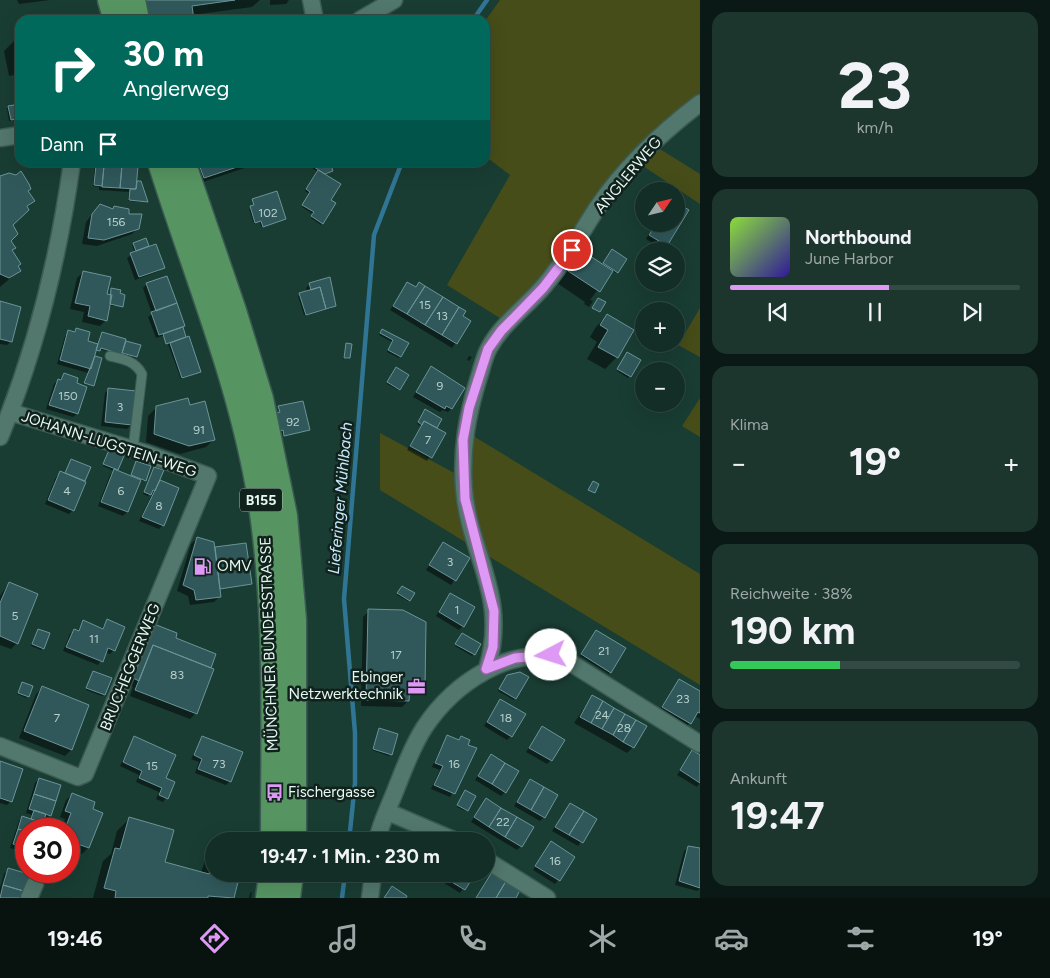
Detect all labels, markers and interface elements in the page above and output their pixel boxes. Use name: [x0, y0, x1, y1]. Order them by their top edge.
text: 30 m: [123, 33, 204, 75]
icon: right: [40, 35, 105, 100]
text: 23: [838, 46, 912, 124]
text: Anglerweg: [123, 75, 229, 102]
text: km/h: [857, 118, 893, 137]
icon: arrive: [94, 130, 122, 158]
text: Dann: [40, 133, 84, 156]
street label: ANGLERWEG: [591, 133, 665, 217]
north arrow: [635, 182, 685, 232]
map controls: [635, 182, 685, 412]
house number: 102: [258, 206, 278, 220]
house number: 156: [107, 215, 126, 229]
text: Northbound: [805, 226, 912, 249]
pin: [551, 229, 593, 271]
icon: arrive: [558, 236, 586, 264]
button: layers: [635, 242, 685, 292]
text: June Harbor: [805, 249, 893, 268]
house number: 15: [419, 298, 431, 312]
icon: previous: [764, 298, 792, 326]
icon: pause: [861, 298, 889, 326]
icon: next: [958, 298, 986, 326]
button: +: [635, 302, 685, 352]
house number: 13: [436, 309, 448, 323]
button: −: [635, 362, 685, 412]
house number: 9: [437, 379, 444, 393]
house number: 150: [58, 389, 78, 403]
house number: 3: [117, 400, 123, 414]
street label: JOHANN-LUGSTEIN-WEG: [19, 407, 199, 481]
house number: 92: [286, 415, 300, 429]
text: Klima: [730, 415, 769, 434]
water label: Lieferinger Mühlbach: [324, 421, 356, 575]
house number: 91: [193, 423, 205, 437]
house number: 7: [425, 433, 432, 447]
text: 19°: [849, 439, 901, 485]
text: −: [730, 446, 747, 480]
text: +: [1003, 446, 1020, 480]
house number: 4: [63, 484, 71, 498]
house number: 6: [118, 484, 125, 498]
road number: B155: [240, 488, 282, 512]
house number: 8: [155, 499, 163, 513]
street label: MÜNCHNER BUNDESSTRASSE: [256, 536, 282, 752]
house number: 3: [447, 555, 453, 569]
fuel station icon: OMV: [193, 556, 213, 576]
place label: OMV: [217, 557, 252, 575]
text: Reichweite · 38%: [730, 584, 853, 603]
street label: BRUCHEGGERWEG: [96, 601, 164, 733]
house number: 1: [455, 603, 459, 617]
text: 190 km: [730, 608, 855, 654]
house number: 5: [12, 609, 19, 623]
position arrow: [524, 628, 576, 680]
house number: 11: [89, 632, 99, 646]
house number: 21: [598, 644, 610, 658]
house number: 17: [390, 648, 402, 662]
house number: 83: [170, 668, 184, 682]
place label: Ebinger Netzwerktechnik: [289, 668, 404, 703]
office icon: Ebinger Netzwerktechnik: [407, 676, 427, 696]
house number: 23: [676, 692, 690, 706]
house number: 24: [595, 708, 610, 722]
house number: 7: [54, 711, 61, 725]
house number: 18: [500, 711, 512, 725]
house number: 28: [617, 721, 631, 735]
house number: 73: [213, 757, 225, 771]
house number: 16: [448, 757, 460, 771]
house number: 15: [146, 759, 158, 773]
text: Ankunft: [730, 769, 787, 788]
bus stop icon: Fischergasse: [264, 782, 284, 802]
place label: Fischergasse: [288, 783, 375, 801]
text: 19:47: [730, 793, 825, 839]
house number: 22: [496, 815, 510, 829]
speed limit sign: 30: [15, 818, 80, 883]
text: 19:47 · 1 Min. · 230 m: [260, 845, 440, 868]
house number: 16: [549, 854, 561, 868]
icon: directions: [197, 921, 232, 956]
icon: music: [326, 921, 361, 956]
icon: phone: [455, 921, 490, 956]
icon: climate: [585, 921, 620, 956]
icon: car: [714, 921, 749, 956]
icon: filters: [843, 921, 878, 956]
text: 19:46: [47, 925, 103, 952]
text: 19°: [972, 925, 1003, 952]

